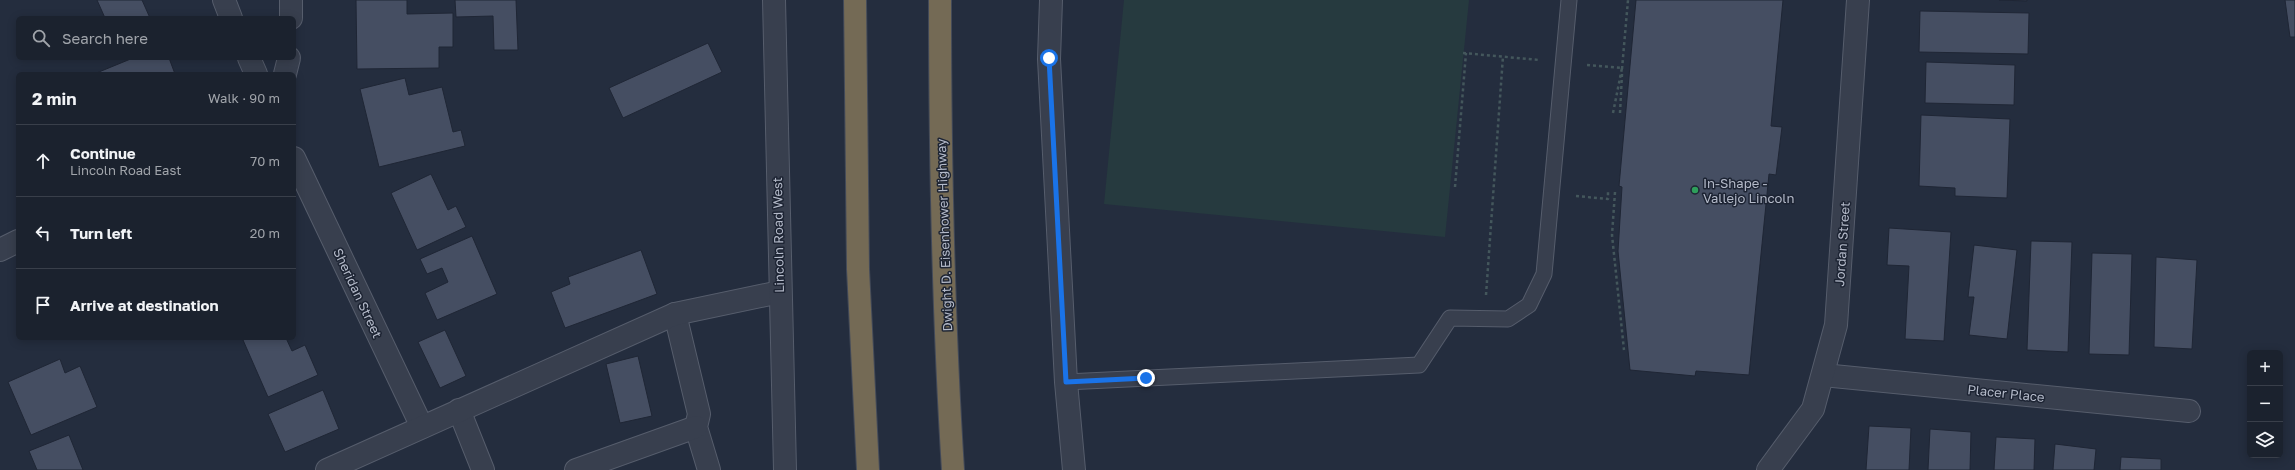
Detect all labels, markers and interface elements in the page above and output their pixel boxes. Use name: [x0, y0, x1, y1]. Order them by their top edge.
search box: [16, 16, 296, 60]
icon: search: [30, 27, 52, 49]
text: Search here: [62, 29, 148, 47]
route start: [1040, 49, 1058, 67]
text: 2 min: [32, 88, 76, 109]
text: Walk · 90 m: [208, 90, 280, 106]
street label: Dwight D. Eisenhower Highway: [933, 138, 955, 332]
text: Continue: [70, 144, 136, 162]
icon: ahead: [32, 150, 54, 172]
text: 70 m: [250, 153, 280, 169]
text: Lincoln Road East: [70, 162, 182, 178]
place label: In-Shape - Vallejo Lincoln: [1703, 175, 1794, 206]
street label: Lincoln Road West: [769, 177, 787, 293]
marker: In-Shape - Vallejo Lincoln: [1690, 185, 1700, 195]
street label: Jordan Street: [1831, 201, 1853, 287]
icon: left: [32, 222, 54, 244]
text: Turn left: [70, 224, 132, 242]
text: 20 m: [250, 225, 280, 241]
street label: Sheridan Street: [330, 245, 386, 341]
icon: arrive: [32, 294, 54, 316]
text: Arrive at destination: [70, 296, 219, 314]
map controls: [2247, 350, 2283, 458]
button: +: [2247, 350, 2283, 386]
route end: [1137, 369, 1155, 387]
street label: Placer Place: [1967, 381, 2045, 405]
button: −: [2247, 386, 2283, 422]
button: layers: [2247, 422, 2283, 458]

